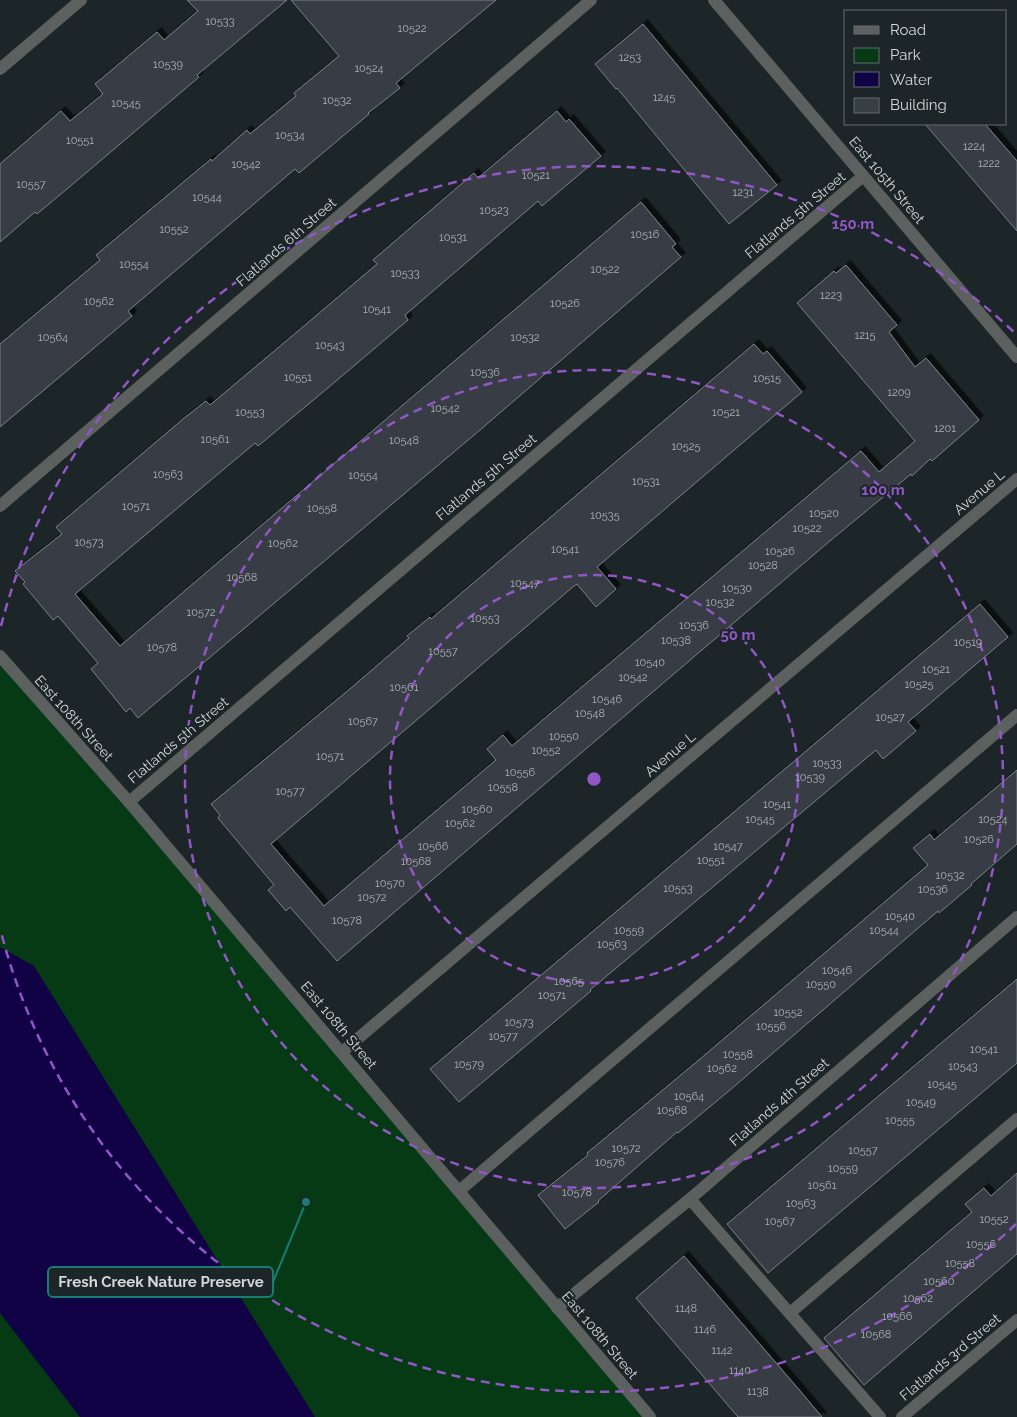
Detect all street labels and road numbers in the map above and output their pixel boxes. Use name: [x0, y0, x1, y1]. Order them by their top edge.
street label: East 105th Street: [846, 133, 928, 227]
street label: Flatlands 5th Street: [742, 168, 849, 262]
street label: Flatlands 6th Street: [233, 194, 339, 290]
street label: Flatlands 5th Street: [433, 430, 540, 524]
street label: Avenue L: [951, 466, 1007, 518]
street label: East 108th Street: [32, 672, 117, 764]
street label: Flatlands 5th Street: [125, 693, 232, 787]
street label: Avenue L: [642, 728, 698, 780]
street label: East 108th Street: [298, 978, 380, 1072]
street label: Flatlands 4th Street: [726, 1054, 832, 1149]
street label: East 108th Street: [559, 1288, 641, 1382]
street label: Flatlands 3rd Street: [897, 1310, 1004, 1404]

